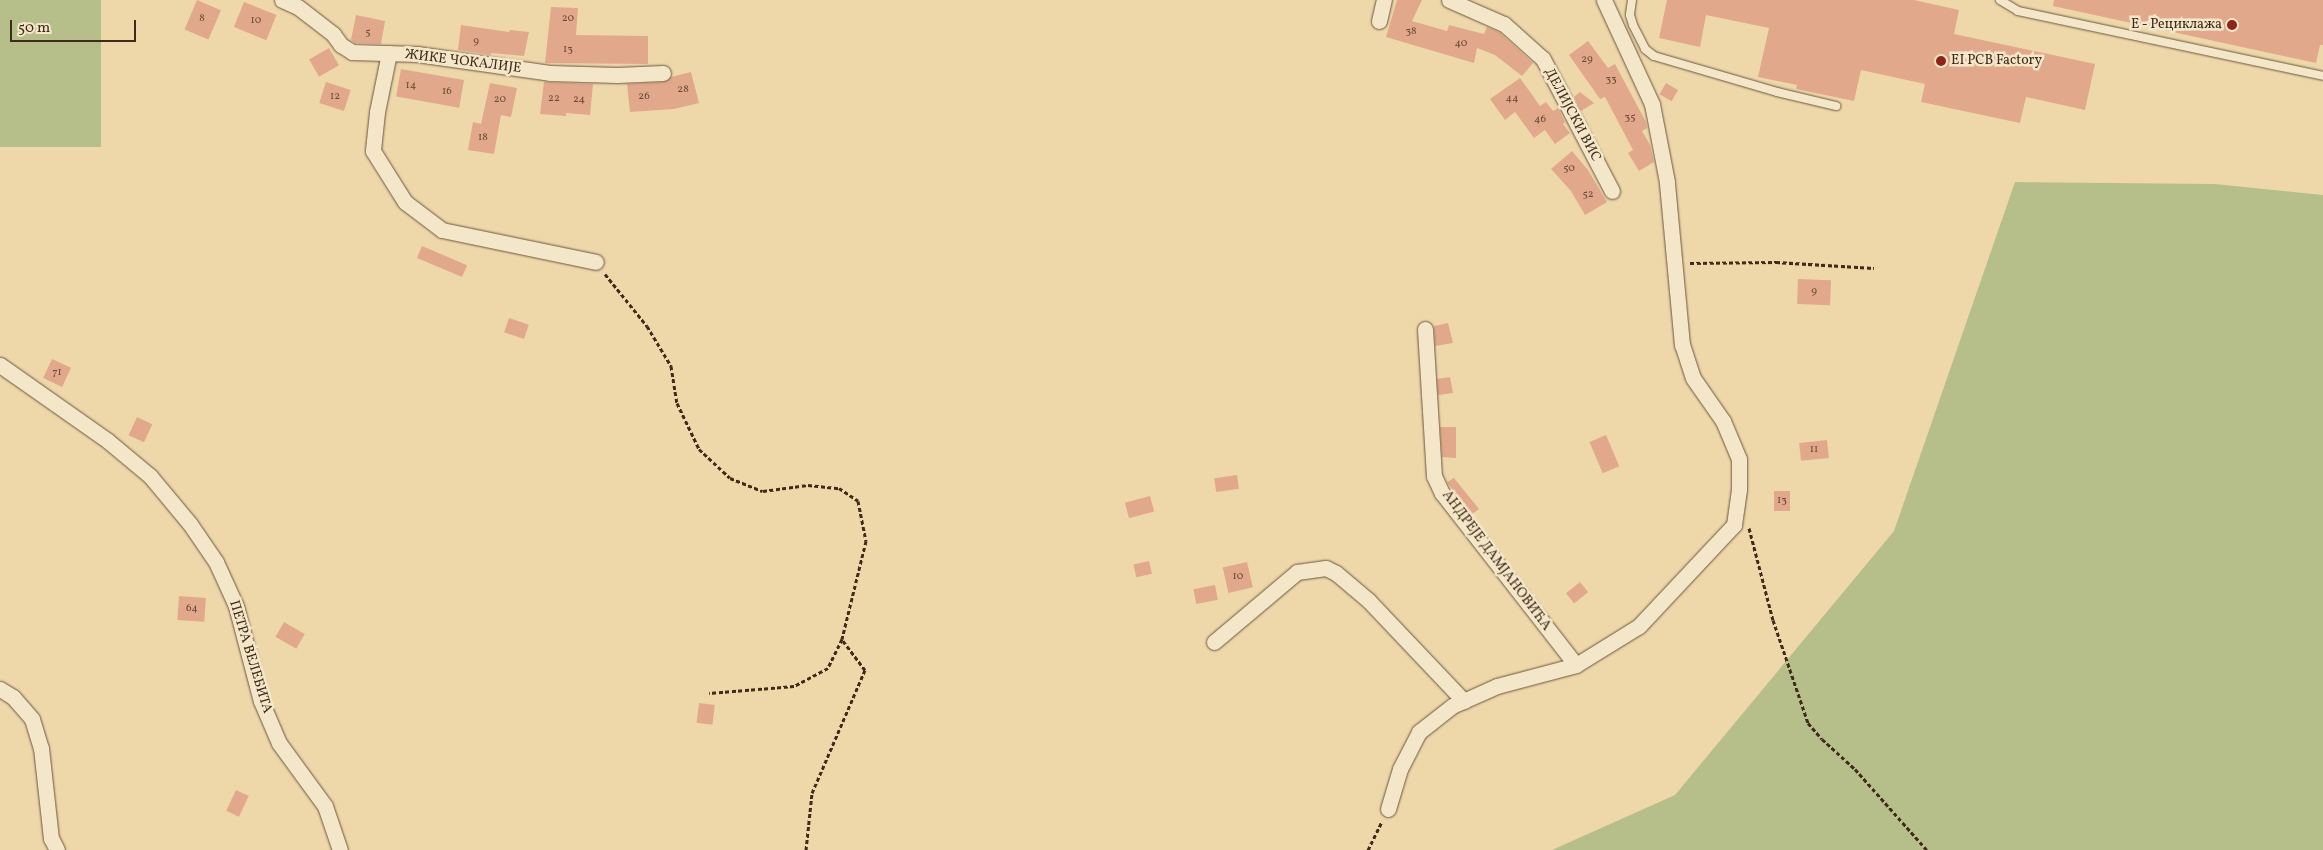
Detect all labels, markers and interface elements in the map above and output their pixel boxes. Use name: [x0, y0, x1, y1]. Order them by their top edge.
scale bar: [12, 10, 139, 42]
house number: 8: [199, 12, 205, 26]
house number: 20: [562, 12, 574, 26]
house number: 10: [251, 14, 261, 28]
place label: Е - Рециклажа: [2130, 17, 2222, 33]
text: 50 m: [18, 18, 50, 39]
marker: Е - Рециклажа: [2226, 19, 2238, 31]
house number: 38: [1405, 25, 1417, 39]
house number: 5: [365, 26, 371, 40]
house number: 9: [473, 35, 479, 49]
house number: 40: [1455, 37, 1467, 51]
house number: 13: [563, 43, 573, 57]
street label: ЖИКЕ ЧОКАЛИЈЕ: [404, 47, 522, 77]
house number: 29: [1581, 53, 1593, 67]
place label: EI PCB Factory: [1951, 53, 2042, 69]
marker: EI PCB Factory: [1935, 55, 1947, 67]
street label: ДЕЛИЈСКИ ВИС: [1540, 65, 1604, 165]
house number: 33: [1605, 73, 1617, 87]
house number: 14: [406, 79, 416, 93]
house number: 28: [677, 83, 689, 97]
house number: 16: [442, 85, 452, 99]
house number: 12: [330, 90, 340, 104]
house number: 26: [638, 90, 650, 104]
house number: 22: [548, 92, 560, 106]
house number: 44: [1505, 92, 1519, 106]
house number: 20: [494, 93, 506, 107]
house number: 24: [573, 93, 585, 107]
house number: 35: [1625, 111, 1635, 125]
house number: 46: [1534, 113, 1546, 127]
house number: 18: [478, 131, 488, 145]
house number: 50: [1563, 162, 1575, 176]
house number: 52: [1582, 188, 1594, 202]
house number: 9: [1811, 285, 1817, 299]
house number: 71: [52, 366, 62, 380]
house number: 11: [1810, 443, 1818, 457]
street label: АНДРЕЈЕ ДАМЈАНОВИЋА: [1438, 488, 1554, 634]
house number: 13: [1777, 494, 1787, 508]
house number: 10: [1233, 570, 1243, 584]
street label: ПЕТРА ВЕЛЕБИТА: [225, 598, 275, 716]
house number: 64: [186, 602, 198, 616]

